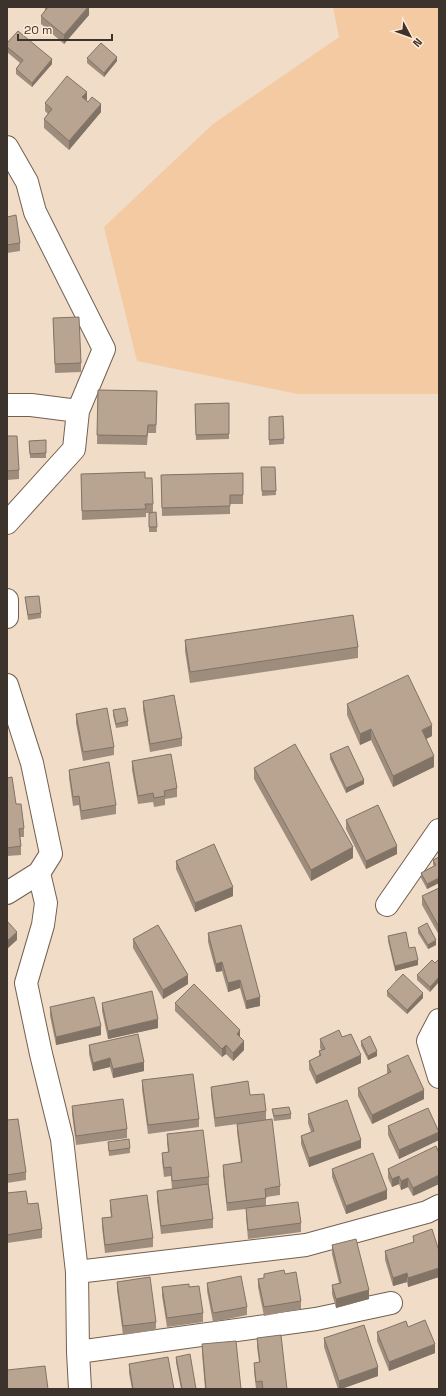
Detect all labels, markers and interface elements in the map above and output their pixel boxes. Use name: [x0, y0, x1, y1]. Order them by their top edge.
scale bar: [18, 16, 112, 42]
north arrow: [390, 16, 430, 56]
text: 20 m: [24, 22, 52, 38]
text: N: [410, 35, 425, 50]

